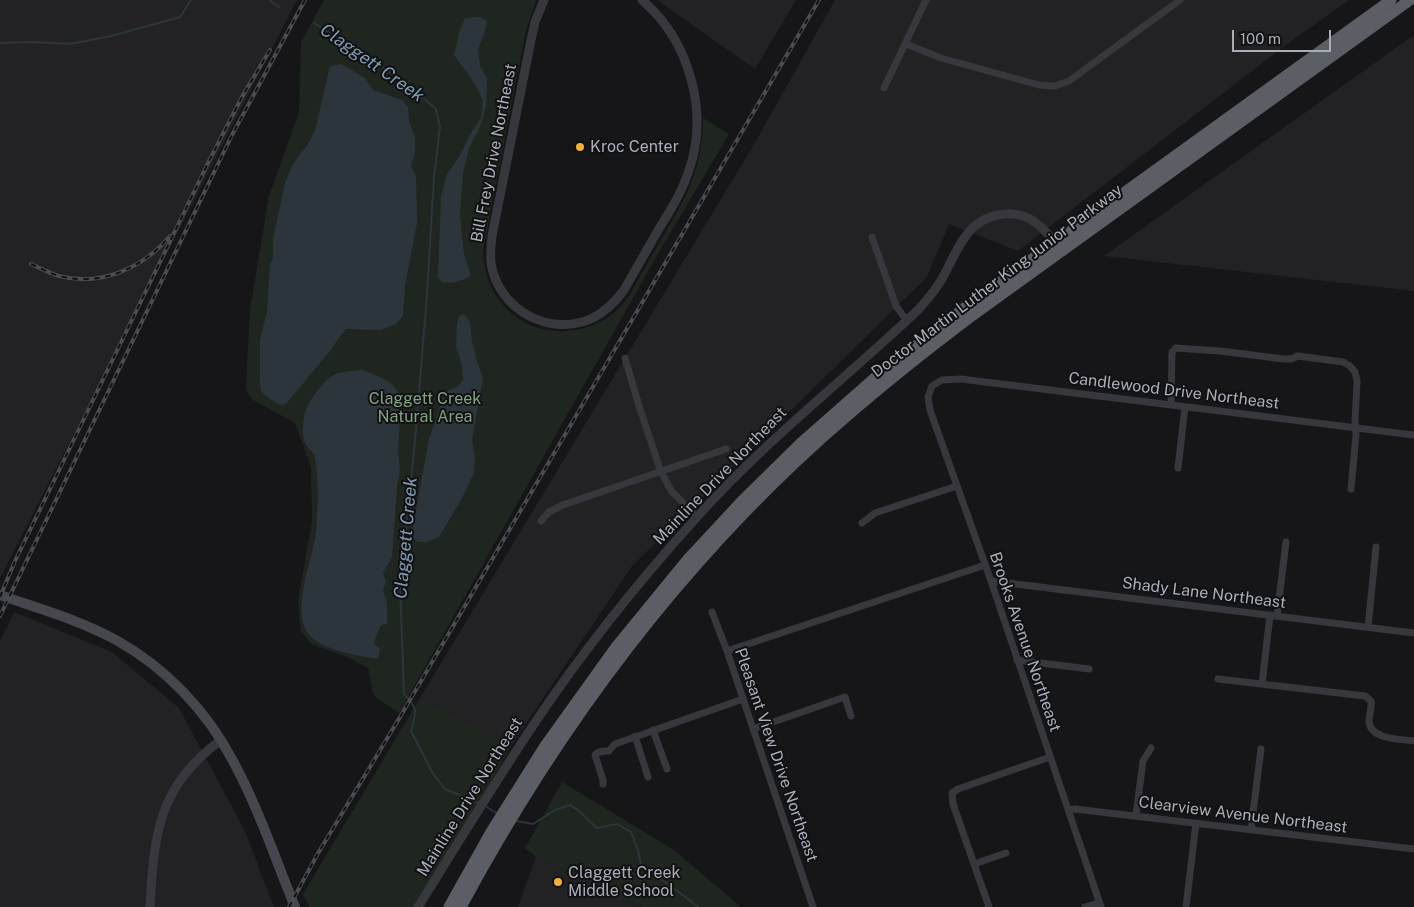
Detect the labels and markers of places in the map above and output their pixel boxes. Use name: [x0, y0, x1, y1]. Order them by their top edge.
place label: Kroc Center: [590, 137, 679, 157]
marker: Kroc Center: [574, 141, 586, 153]
place label: Claggett Creek Middle School: [568, 863, 681, 901]
marker: Claggett Creek Middle School: [552, 876, 564, 888]

